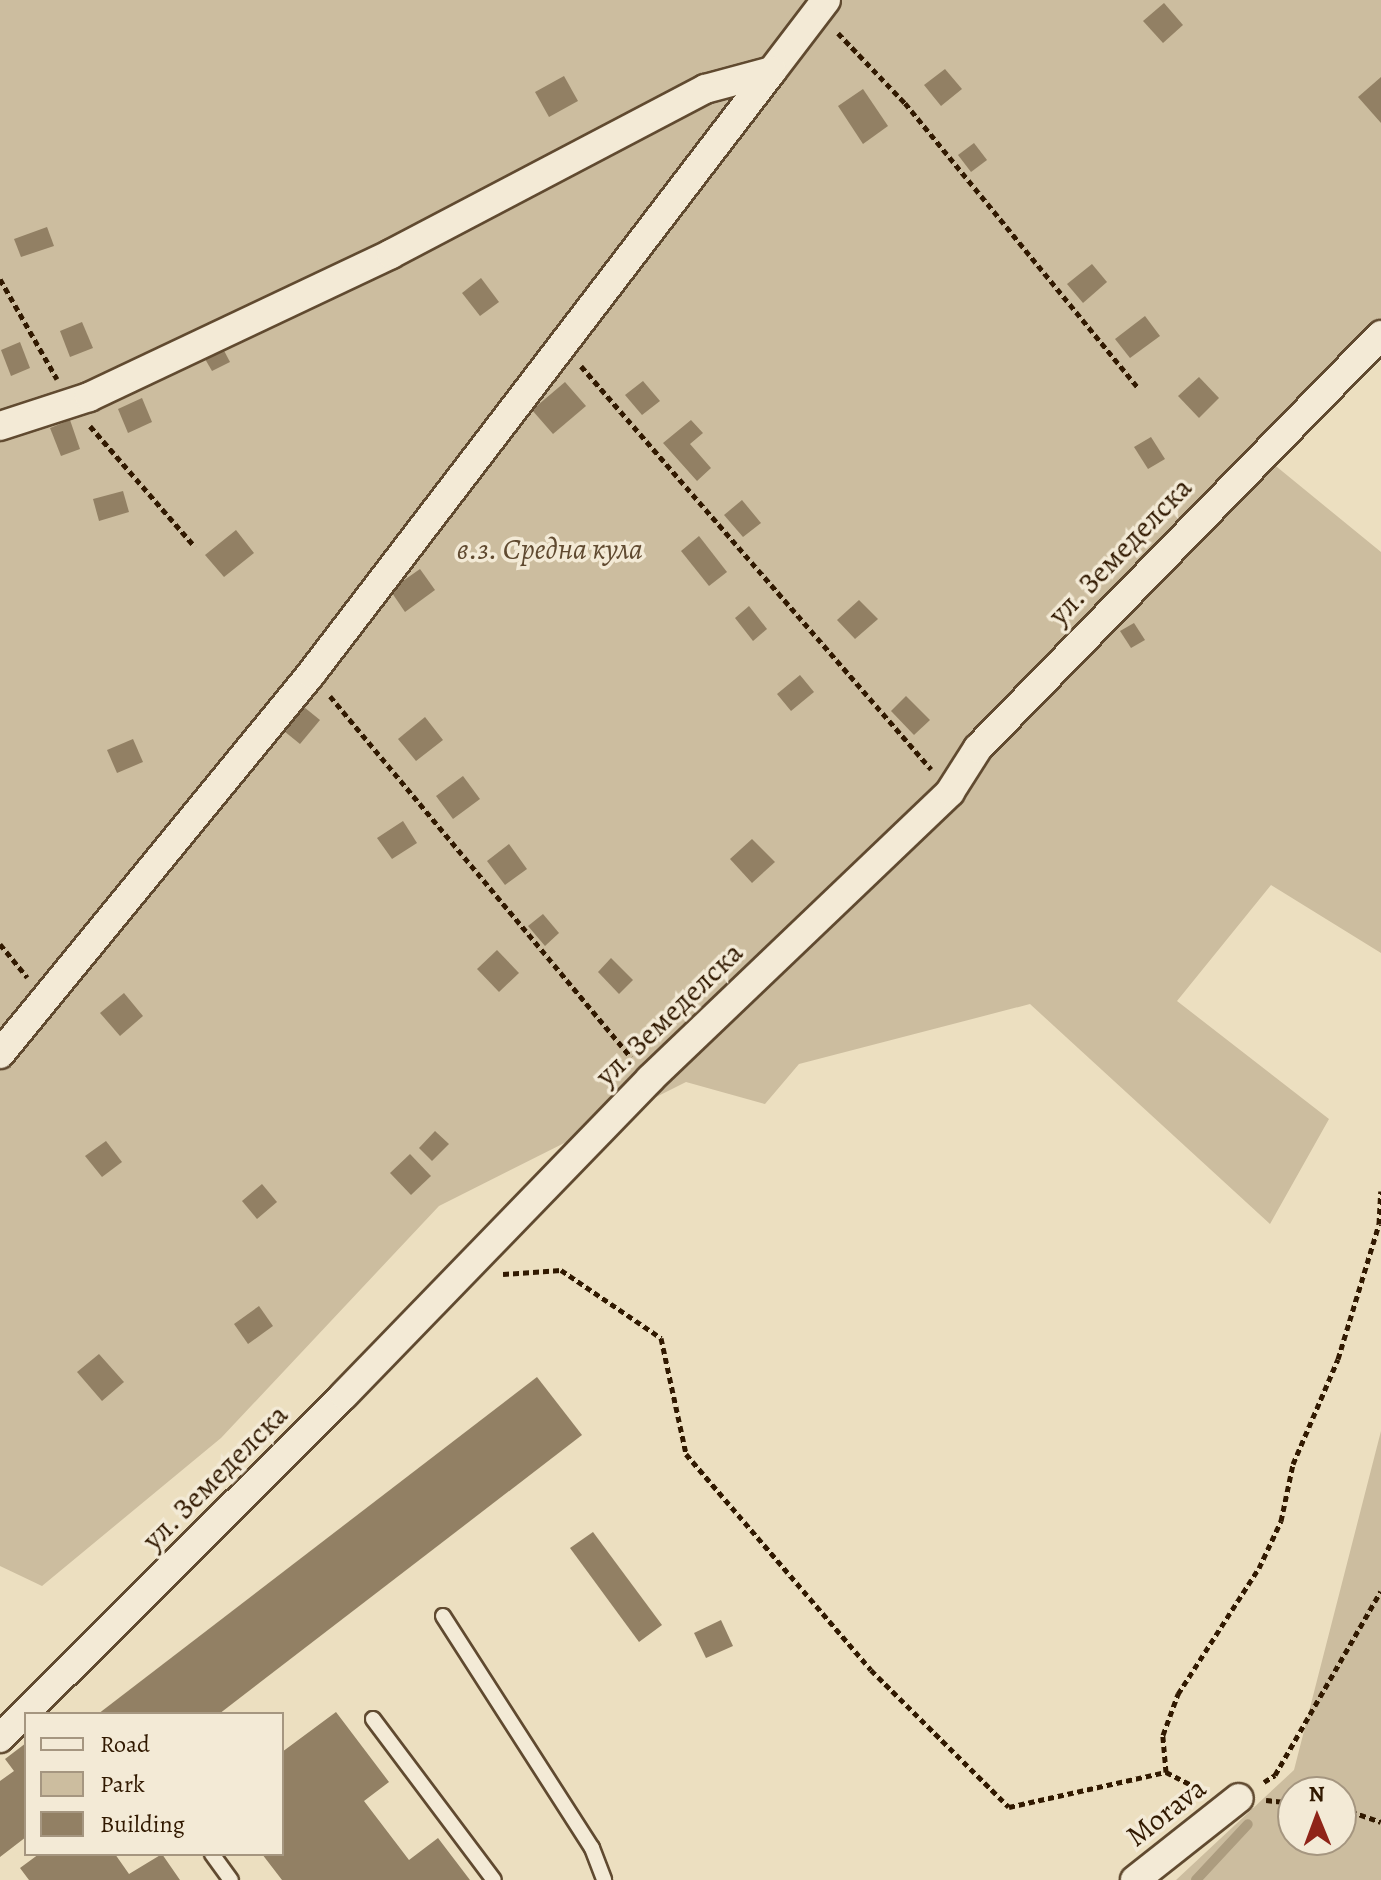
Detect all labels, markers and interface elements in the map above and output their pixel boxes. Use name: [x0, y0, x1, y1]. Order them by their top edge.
street label: ул. Земеделска: [1040, 470, 1200, 632]
park label: в.з. Средна кула: [457, 531, 643, 567]
street label: ул. Земеделска: [588, 934, 750, 1094]
street label: ул. Земеделска: [134, 1396, 296, 1558]
legend: [24, 1712, 284, 1856]
text: Road: [100, 1728, 150, 1760]
text: Park: [100, 1768, 145, 1800]
street label: Morava: [1119, 1770, 1213, 1854]
north arrow: [1277, 1776, 1357, 1856]
text: N: [1308, 1779, 1325, 1809]
text: Building: [100, 1808, 185, 1840]

